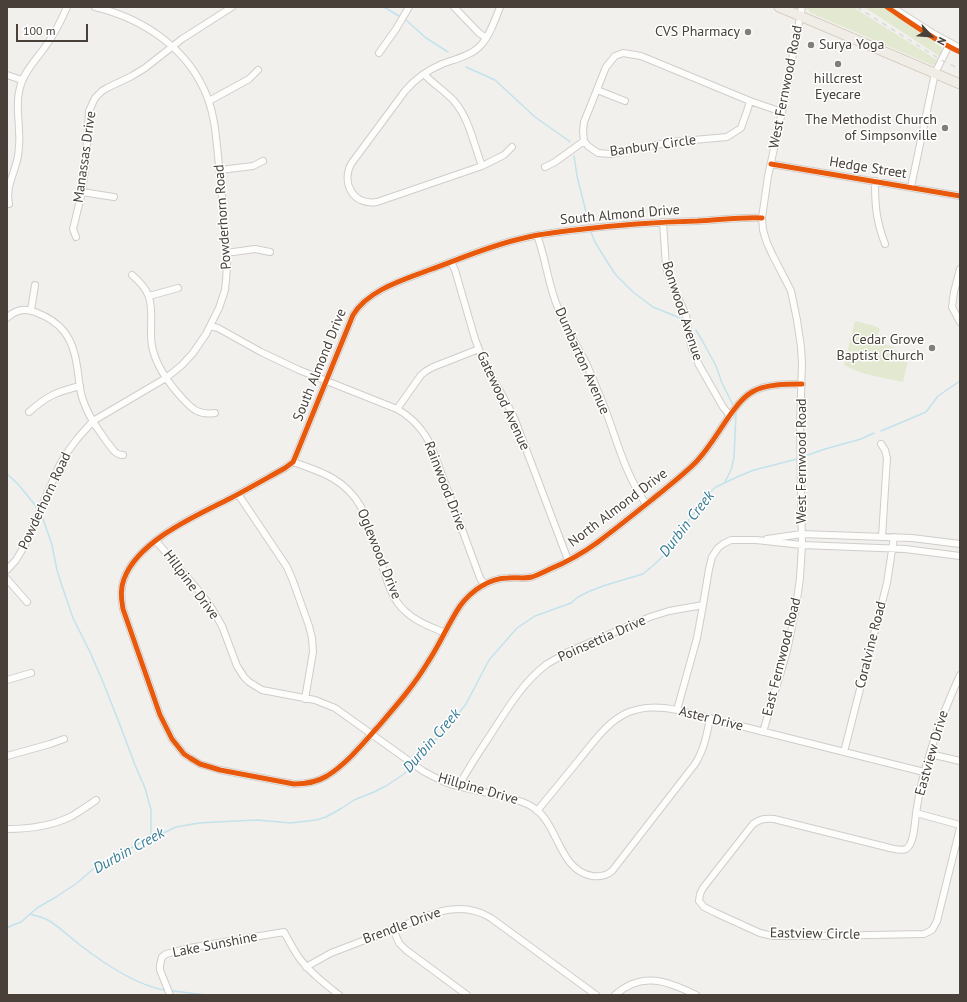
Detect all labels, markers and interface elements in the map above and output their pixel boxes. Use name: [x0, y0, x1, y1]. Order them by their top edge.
scale bar: [18, 16, 90, 42]
north arrow: [911, 16, 951, 56]
text: 100 m: [23, 23, 56, 38]
place label: CVS Pharmacy: [655, 24, 740, 40]
street label: West Fernwood Road: [766, 24, 806, 150]
marker: CVS Pharmacy: [743, 27, 753, 37]
text: N: [934, 35, 950, 48]
place label: Surya Yoga: [819, 37, 885, 53]
marker: Surya Yoga: [806, 40, 816, 50]
marker: hillcrest Eyecare: [833, 59, 843, 69]
place label: hillcrest Eyecare: [814, 71, 862, 104]
street label: Manassas Drive: [70, 110, 100, 204]
place label: The Methodist Church of Simpsonville: [805, 112, 937, 144]
marker: The Methodist Church of Simpsonville: [940, 123, 950, 133]
street label: Banbury Circle: [609, 132, 697, 160]
street label: Hedge Street: [828, 154, 908, 182]
street label: Powderhorn Road: [211, 164, 235, 270]
street label: South Almond Drive: [559, 201, 681, 229]
street label: Bonwood Avenue: [658, 259, 706, 363]
street label: Dumbarton Avenue: [551, 305, 613, 417]
street label: South Almond Drive: [290, 306, 350, 424]
place label: Cedar Grove Baptist Church: [837, 332, 924, 364]
marker: Cedar Grove Baptist Church: [927, 343, 937, 353]
street label: Gatewood Avenue: [473, 349, 533, 453]
street label: West Fernwood Road: [794, 398, 810, 524]
street label: Rainwood Drive: [420, 439, 470, 533]
street label: Powderhorn Road: [15, 450, 75, 552]
street label: North Almond Drive: [565, 465, 671, 551]
water label: Durbin Creek: [656, 487, 718, 561]
street label: Oglewood Drive: [353, 506, 405, 602]
street label: Hillpine Drive: [159, 547, 223, 623]
street label: East Fernwood Road: [759, 596, 805, 718]
street label: Coralvine Road: [852, 600, 890, 690]
street label: Poinsettia Drive: [555, 612, 649, 666]
street label: Aster Drive: [677, 703, 745, 735]
water label: Durbin Creek: [399, 705, 465, 777]
street label: Eastview Drive: [912, 708, 952, 798]
street label: Hillpine Drive: [436, 770, 520, 808]
water label: Durbin Creek: [90, 824, 168, 878]
street label: Brendle Drive: [361, 904, 443, 948]
street label: Eastview Circle: [770, 925, 860, 943]
street label: Lake Sunshine: [171, 929, 259, 961]

